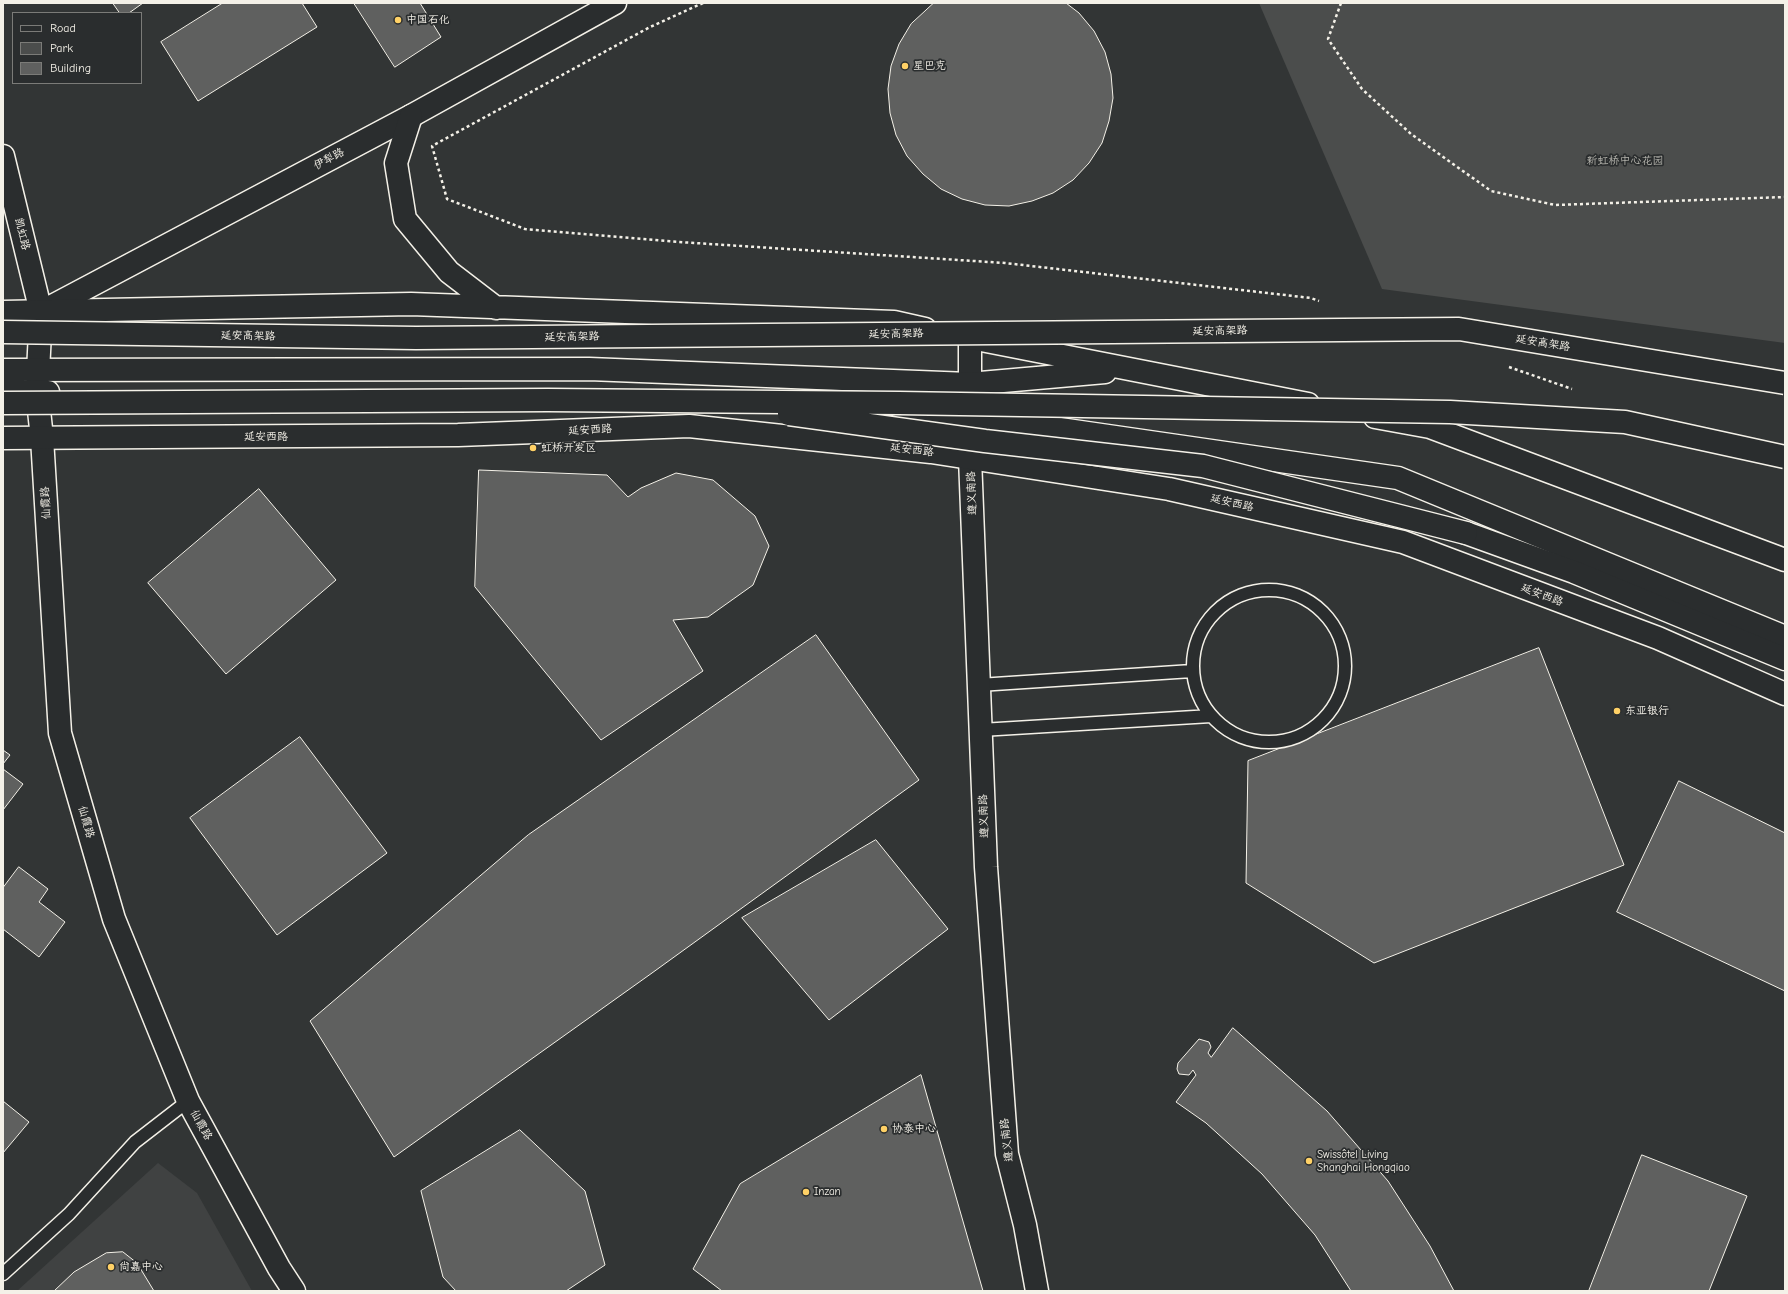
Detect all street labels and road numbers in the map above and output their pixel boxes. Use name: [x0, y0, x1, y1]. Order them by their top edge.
street label: 伊犁路: [311, 145, 347, 173]
street label: 凯虹路: [12, 216, 32, 252]
street label: 延安高架路: [1192, 324, 1248, 338]
street label: 延安高架路: [868, 327, 924, 341]
street label: 延安高架路: [220, 329, 276, 343]
street label: 延安高架路: [544, 330, 600, 344]
street label: 延安高架路: [1515, 332, 1571, 354]
street label: 延安西路: [568, 422, 612, 438]
street label: 延安西路: [244, 430, 288, 444]
street label: 延安西路: [889, 441, 935, 459]
street label: 遵义南路: [965, 471, 979, 515]
street label: 仙霞路: [39, 486, 53, 520]
street label: 延安西路: [1209, 492, 1255, 514]
street label: 延安西路: [1519, 581, 1565, 609]
street label: 遵义南路: [977, 794, 991, 838]
street label: 仙霞路: [75, 804, 97, 840]
street label: 仙霞路: [187, 1107, 215, 1143]
street label: 遵义南路: [998, 1117, 1016, 1163]

